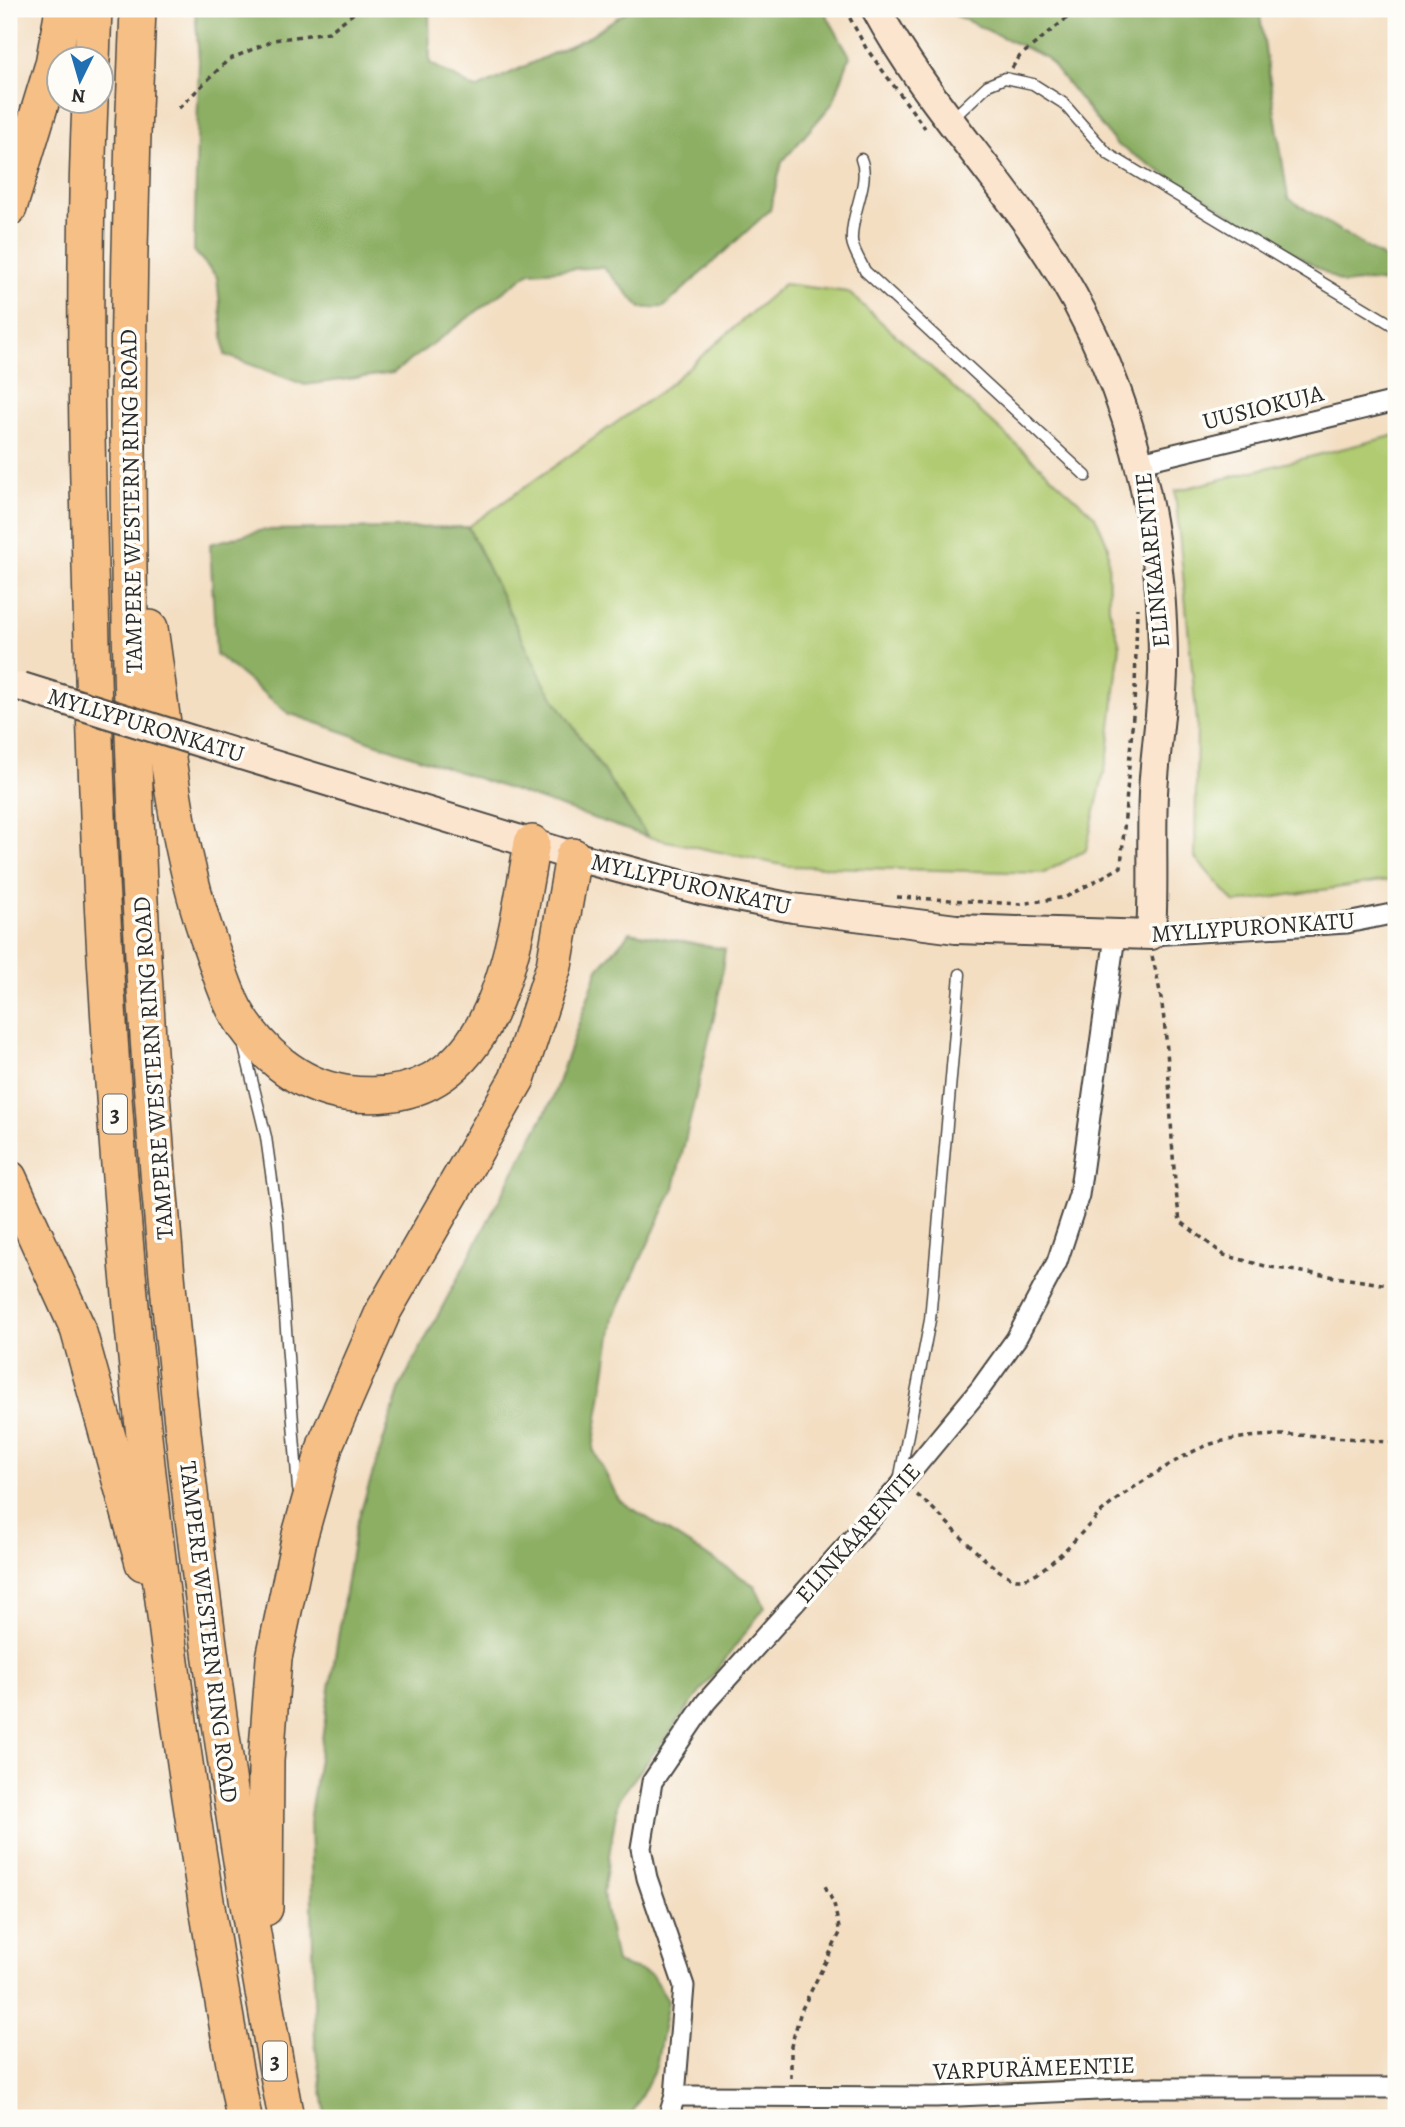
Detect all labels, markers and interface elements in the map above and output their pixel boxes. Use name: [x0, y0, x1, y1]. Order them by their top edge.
north arrow: [46, 46, 116, 116]
text: N: [70, 82, 87, 109]
street label: TAMPERE WESTERN RING ROAD: [112, 329, 150, 673]
street label: UUSIOKUJA: [1199, 376, 1328, 437]
street label: ELINKAARENTIE: [1127, 471, 1177, 649]
street label: MYLLYPURONKATU: [44, 680, 248, 770]
street label: MYLLYPURONKATU: [588, 845, 794, 923]
street label: TAMPERE WESTERN RING ROAD: [125, 895, 181, 1241]
street label: MYLLYPURONKATU: [1150, 904, 1356, 950]
road number: 3: [103, 1094, 127, 1134]
street label: ELINKAARENTIE: [788, 1456, 928, 1610]
street label: TAMPERE WESTERN RING ROAD: [172, 1459, 246, 1805]
road number: 3: [263, 2042, 287, 2080]
street label: VARPURÄMEENTIE: [932, 2048, 1135, 2088]

